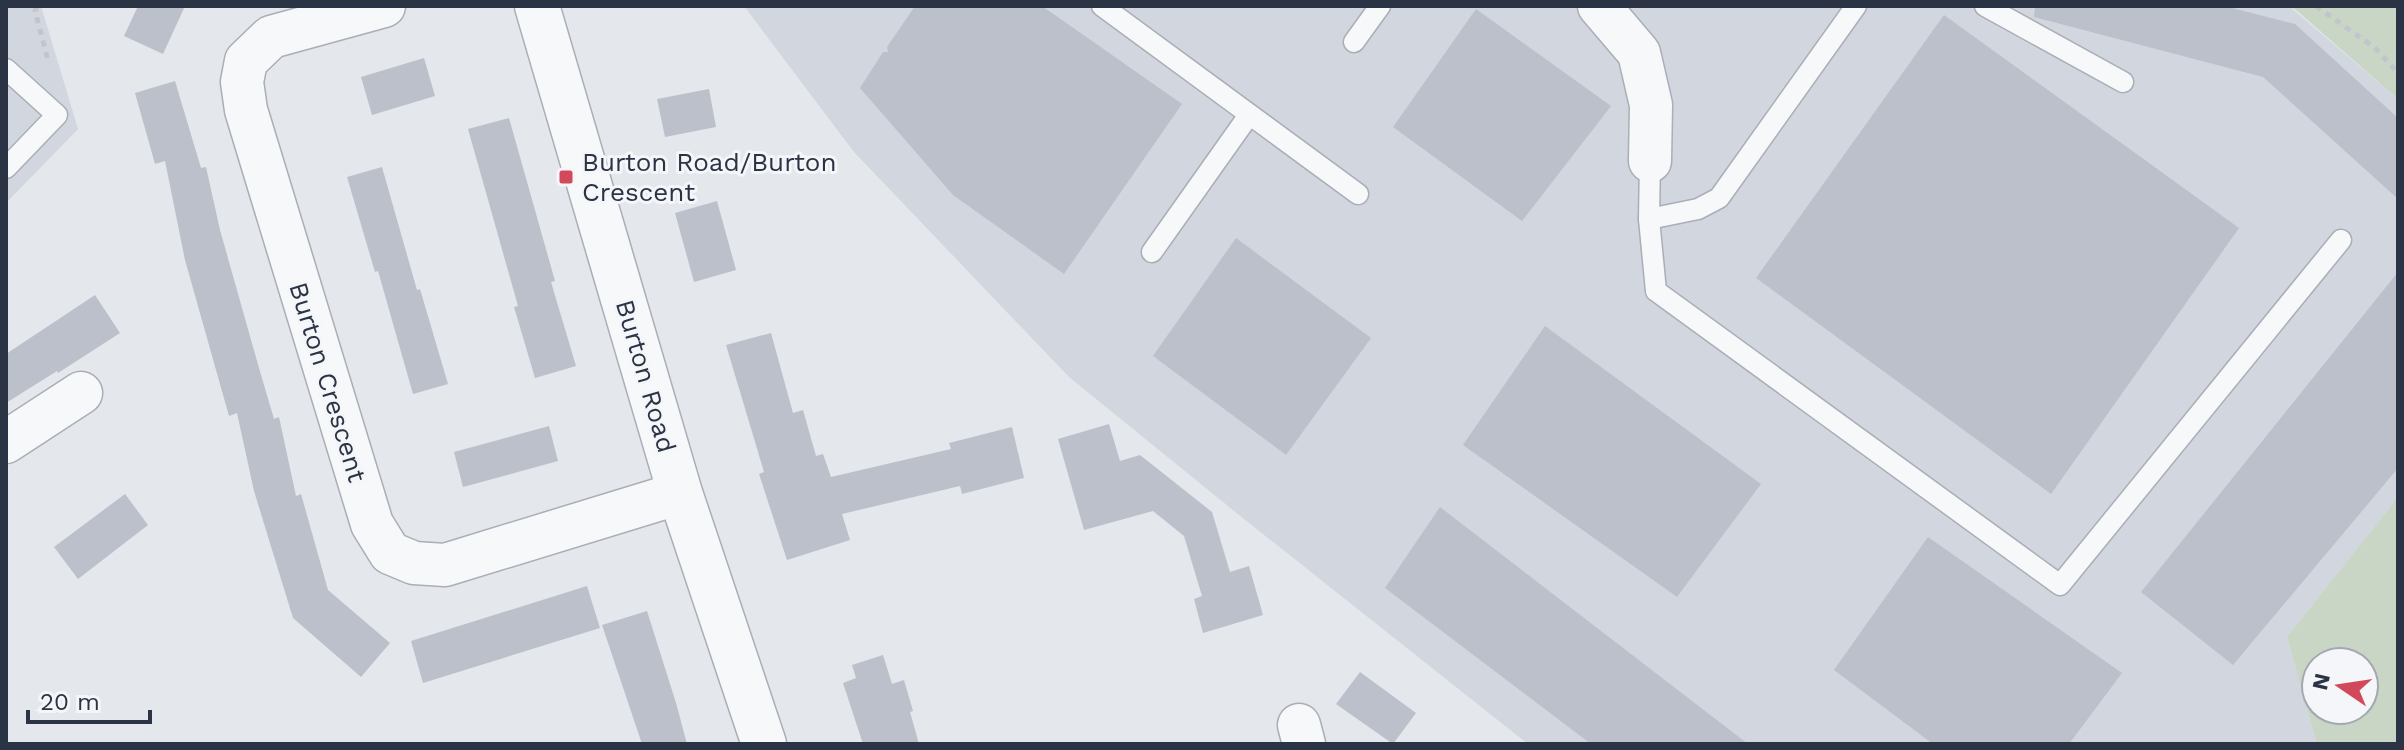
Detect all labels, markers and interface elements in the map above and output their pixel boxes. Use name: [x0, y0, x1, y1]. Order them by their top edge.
place label: Burton Road/Burton Crescent: [582, 147, 837, 207]
marker: Burton Road/Burton Crescent: [557, 168, 575, 186]
street label: Burton Crescent: [283, 278, 373, 486]
street label: Burton Road: [610, 296, 682, 456]
north arrow: [2300, 646, 2380, 726]
text: N: [2307, 671, 2335, 692]
scale bar: [28, 674, 150, 724]
text: 20 m: [40, 688, 100, 716]

